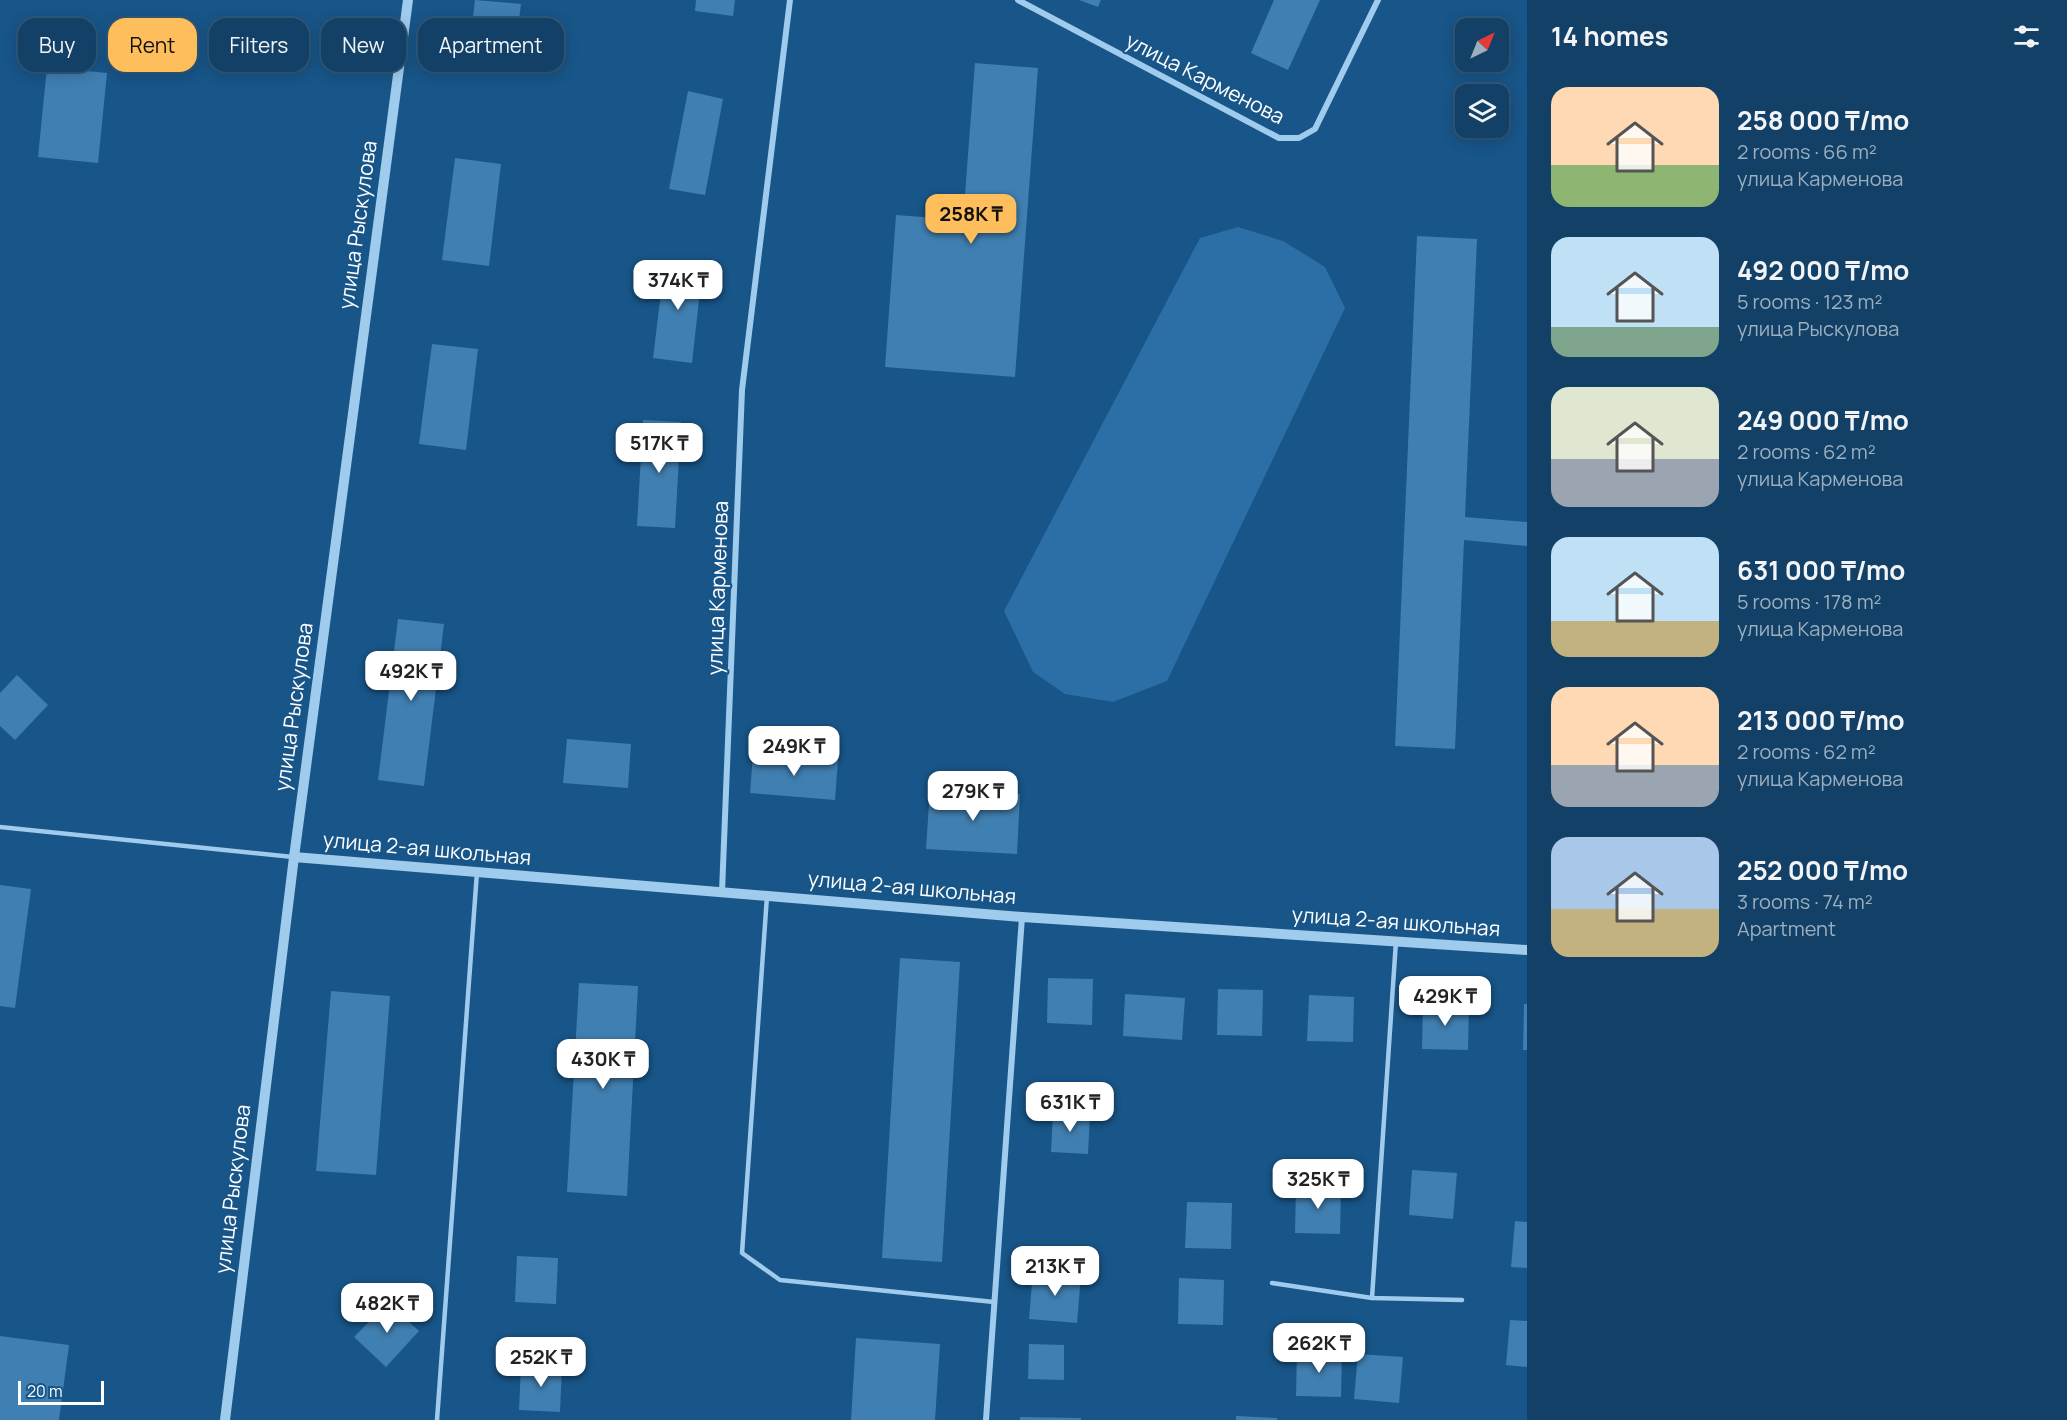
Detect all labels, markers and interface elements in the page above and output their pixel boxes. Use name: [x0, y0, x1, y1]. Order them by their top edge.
chip: Buy: [18, 18, 96, 72]
chip: Rent: [108, 18, 197, 72]
chip: Filters: [209, 18, 309, 72]
chip: New: [321, 18, 406, 72]
chip: Apartment: [418, 18, 564, 72]
north arrow: [1455, 18, 1509, 72]
map controls: [1455, 18, 1509, 138]
text: 14 homes: [1551, 18, 1669, 54]
icon: filters: [2010, 20, 2043, 53]
street label: улица Карменова: [1121, 26, 1290, 130]
button: layers: [1455, 84, 1509, 138]
text: 258 000 ₸/mo: [1737, 102, 1909, 138]
icon: home: [1599, 111, 1671, 183]
text: 2 rooms · 66 m²: [1737, 138, 1877, 165]
street label: улица Рыскулова: [331, 139, 383, 311]
text: улица Карменова: [1737, 165, 1903, 192]
pin: 258K ₸: [922, 194, 1020, 245]
text: 258K ₸: [939, 200, 1003, 227]
text: 492 000 ₸/mo: [1737, 252, 1909, 288]
pin: 374K ₸: [629, 260, 727, 311]
icon: home: [1599, 261, 1671, 333]
text: 374K ₸: [647, 266, 709, 293]
text: 5 rooms · 123 m²: [1737, 288, 1882, 315]
text: улица Рыскулова: [1737, 315, 1899, 342]
text: 249 000 ₸/mo: [1737, 402, 1909, 438]
icon: home: [1599, 411, 1671, 483]
pin: 517K ₸: [610, 423, 708, 474]
text: 517K ₸: [630, 429, 688, 456]
text: 2 rooms · 62 m²: [1737, 438, 1876, 465]
text: улица Карменова: [1737, 465, 1903, 492]
street label: улица Карменова: [700, 500, 734, 676]
text: 631 000 ₸/mo: [1737, 552, 1905, 588]
icon: home: [1599, 561, 1671, 633]
text: 5 rooms · 178 m²: [1737, 588, 1882, 615]
text: улица Карменова: [1737, 615, 1903, 642]
street label: улица Рыскулова: [267, 621, 319, 793]
pin: 492K ₸: [362, 651, 460, 702]
text: 492K ₸: [379, 657, 443, 684]
text: 213 000 ₸/mo: [1737, 702, 1905, 738]
icon: home: [1599, 711, 1671, 783]
pin: 249K ₸: [745, 726, 843, 777]
text: 249K ₸: [762, 732, 826, 759]
text: 2 rooms · 62 m²: [1737, 738, 1876, 765]
text: улица Карменова: [1737, 765, 1903, 792]
pin: 279K ₸: [924, 771, 1022, 822]
text: 279K ₸: [942, 777, 1004, 804]
street label: улица 2-ая школьная: [322, 825, 532, 871]
text: 252 000 ₸/mo: [1737, 852, 1908, 888]
icon: home: [1599, 861, 1671, 933]
street label: улица 2-ая школьная: [807, 864, 1017, 910]
text: 3 rooms · 74 m²: [1737, 888, 1873, 915]
street label: улица 2-ая школьная: [1291, 900, 1501, 942]
text: Apartment: [1737, 915, 1836, 942]
pin: 429K ₸: [1396, 976, 1494, 1027]
text: 429K ₸: [1413, 982, 1477, 1009]
pin: 430K ₸: [554, 1039, 652, 1090]
text: 430K ₸: [571, 1045, 635, 1072]
pin: 631K ₸: [1021, 1082, 1119, 1133]
text: 631K ₸: [1040, 1088, 1100, 1115]
street label: улица Рыскулова: [208, 1103, 256, 1275]
pin: 325K ₸: [1269, 1159, 1367, 1210]
text: 325K ₸: [1287, 1165, 1349, 1192]
pin: 213K ₸: [1006, 1246, 1104, 1297]
text: 213K ₸: [1025, 1252, 1085, 1279]
pin: 482K ₸: [338, 1283, 436, 1334]
text: 482K ₸: [355, 1289, 419, 1316]
pin: 262K ₸: [1270, 1323, 1368, 1374]
text: 262K ₸: [1287, 1329, 1351, 1356]
pin: 252K ₸: [492, 1337, 590, 1388]
text: 252K ₸: [510, 1343, 572, 1370]
scale bar: [18, 1378, 104, 1406]
text: 20 m: [27, 1380, 63, 1402]

